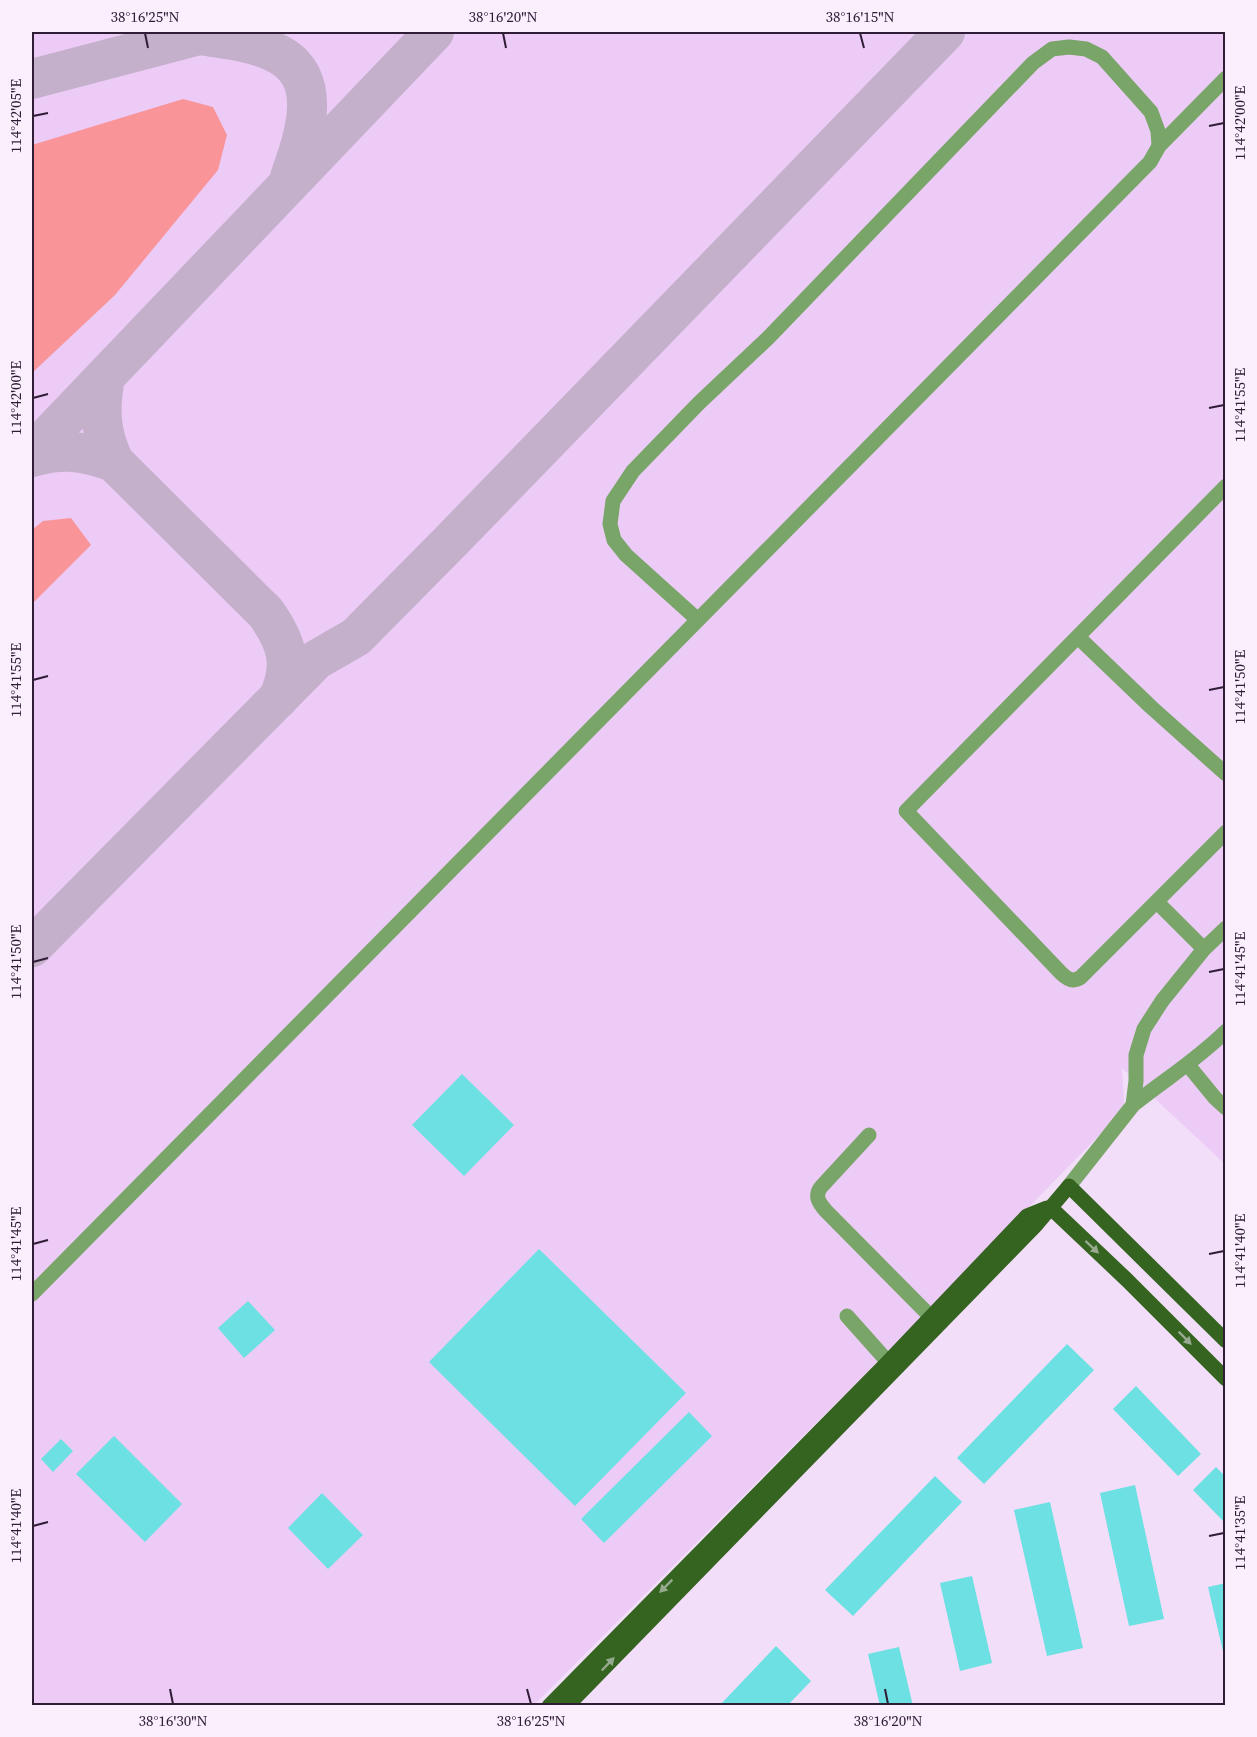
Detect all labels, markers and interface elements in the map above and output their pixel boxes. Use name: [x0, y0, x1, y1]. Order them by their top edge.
text: 38°16'25"N: [110, 6, 180, 27]
text: 38°16'20"N: [468, 6, 538, 27]
text: 38°16'15"N: [825, 6, 895, 27]
text: 114°42'05"E: [5, 79, 26, 153]
text: 114°42'00"E: [1229, 86, 1250, 160]
text: 114°42'00"E: [5, 361, 26, 435]
text: 114°41'55"E: [1229, 368, 1250, 442]
text: 114°41'55"E: [5, 643, 26, 717]
text: 114°41'50"E: [1229, 650, 1250, 724]
text: 114°41'50"E: [5, 925, 26, 999]
text: 114°41'45"E: [1229, 932, 1250, 1006]
text: 114°41'45"E: [5, 1207, 26, 1281]
text: 114°41'40"E: [1229, 1214, 1250, 1288]
one-way arrow: [1085, 1240, 1100, 1254]
one-way arrow: [1177, 1330, 1191, 1344]
text: 114°41'40"E: [5, 1489, 26, 1563]
text: 114°41'35"E: [1229, 1496, 1250, 1570]
one-way arrow: [660, 1579, 674, 1593]
one-way arrow: [600, 1657, 614, 1671]
text: 38°16'30"N: [138, 1710, 208, 1731]
text: 38°16'25"N: [496, 1710, 566, 1731]
text: 38°16'20"N: [853, 1710, 923, 1731]

